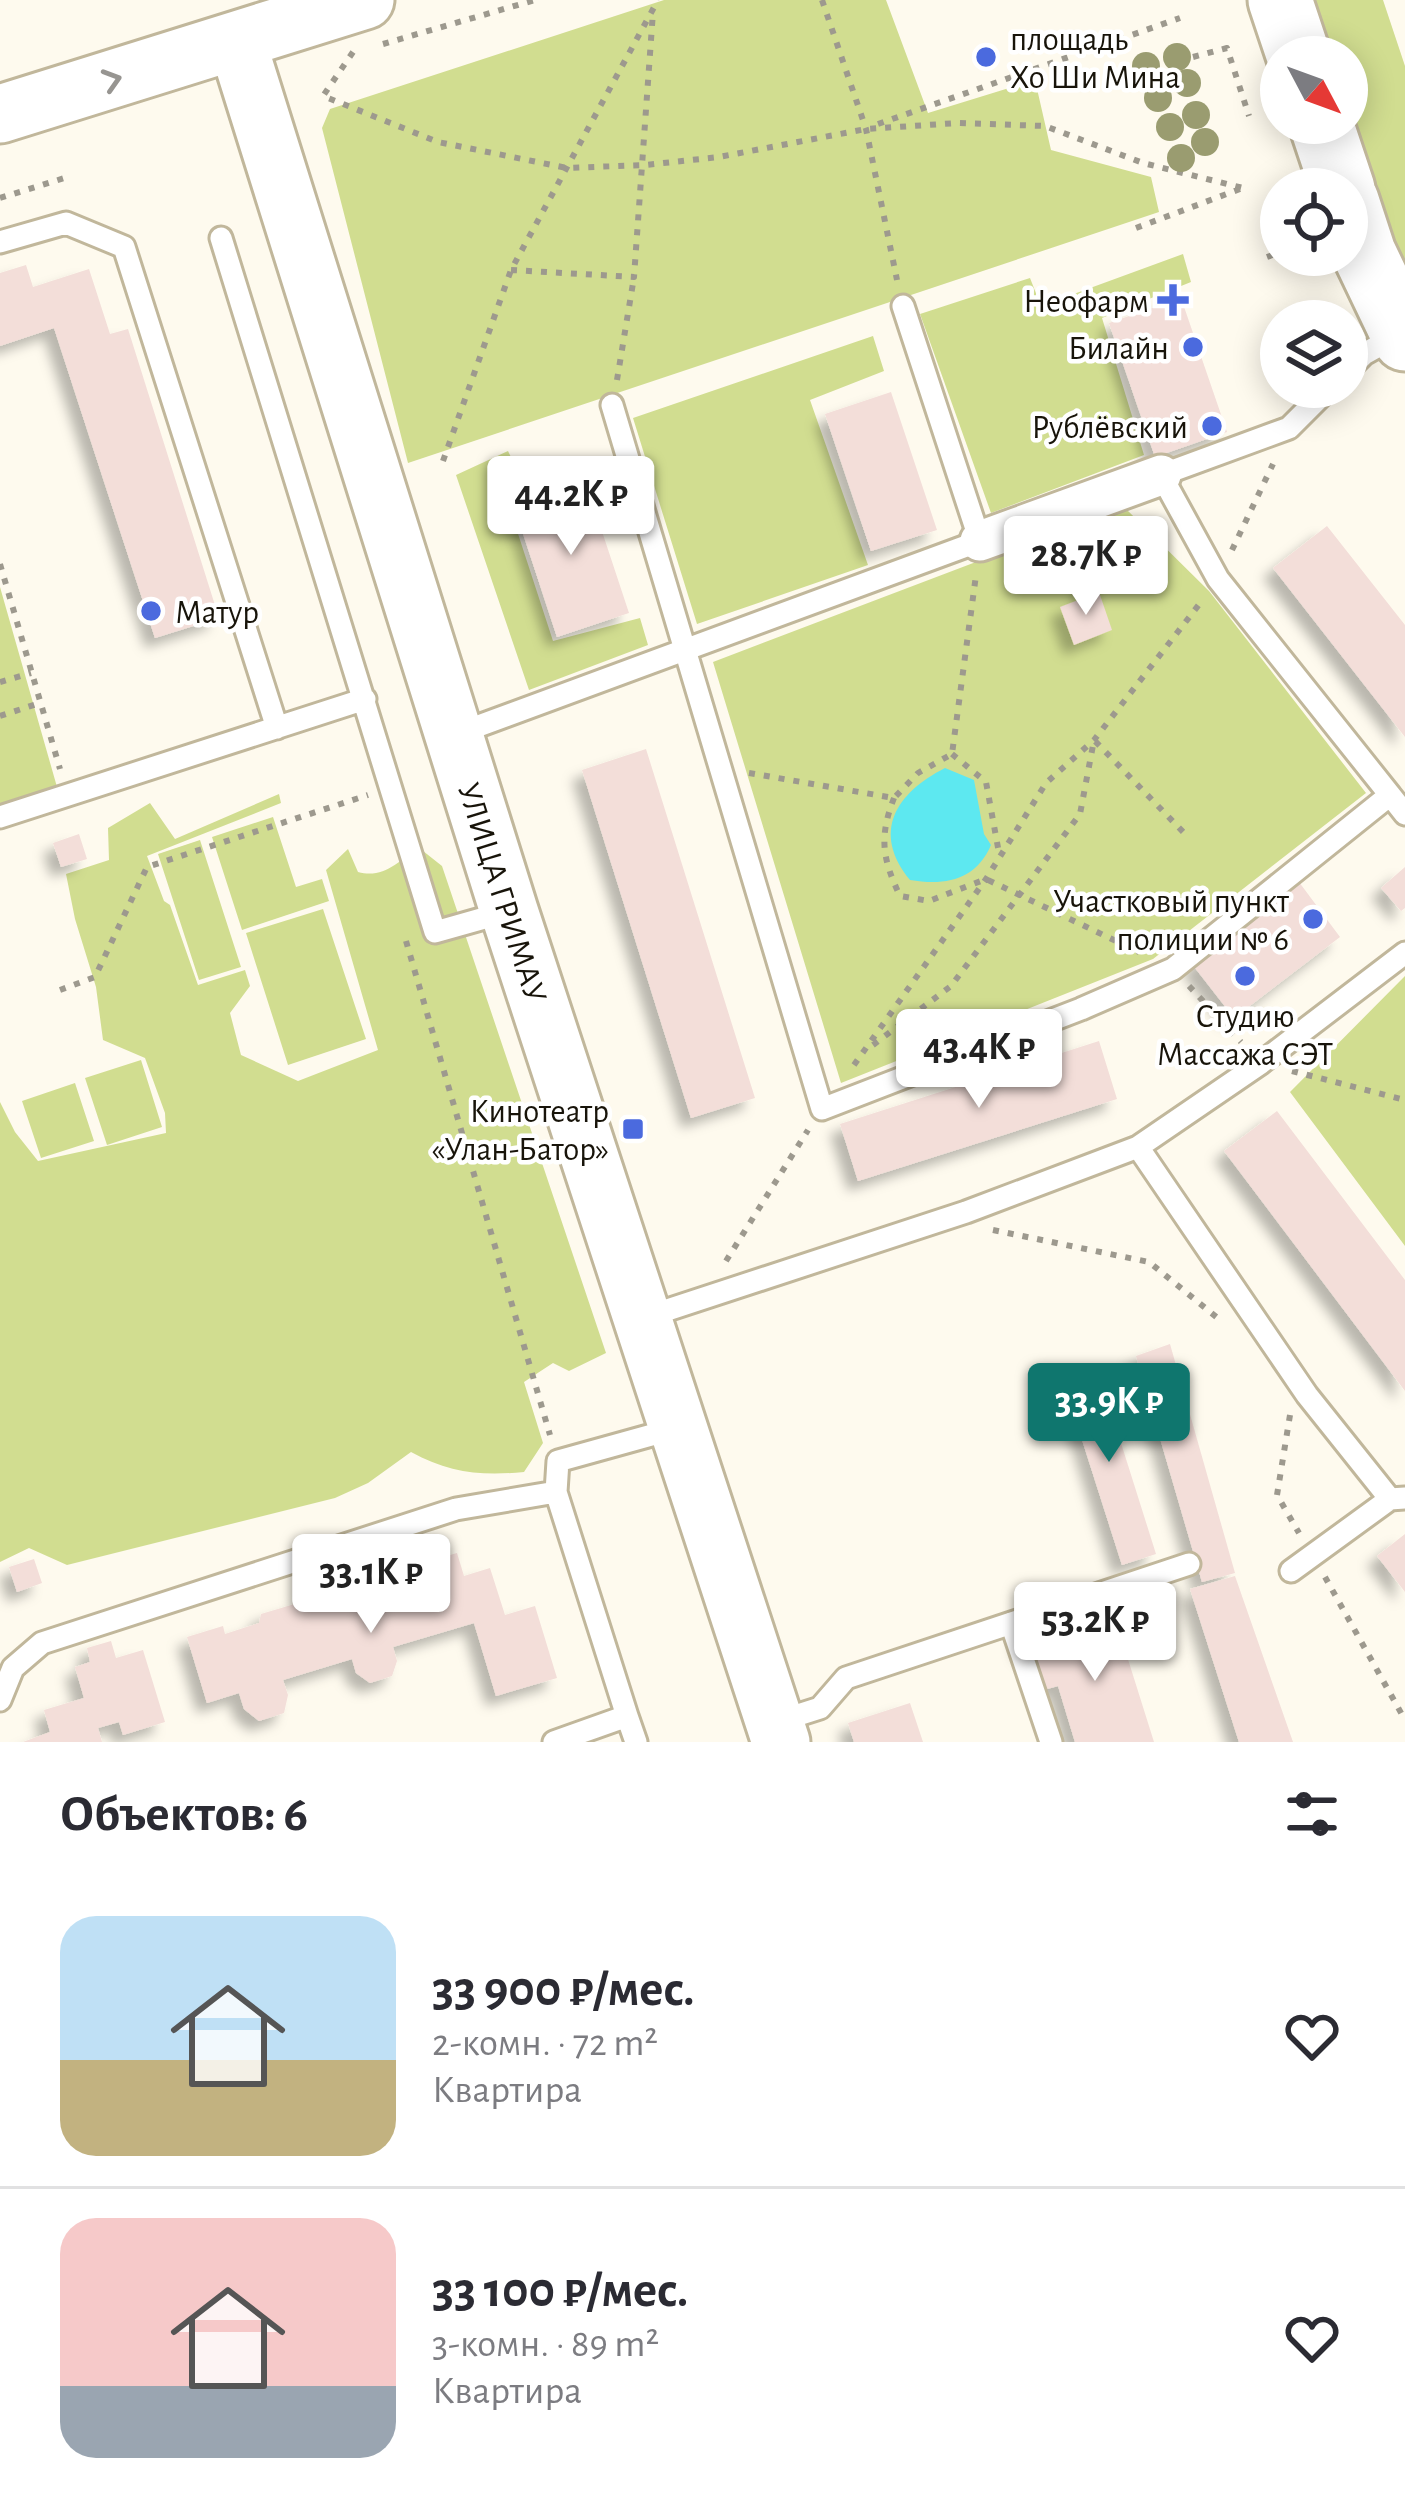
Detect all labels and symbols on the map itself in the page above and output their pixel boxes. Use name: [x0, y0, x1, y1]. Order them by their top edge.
place label: площадь Хо Ши Мина: [1010, 24, 1180, 95]
north arrow: [1260, 36, 1368, 144]
marker: площадь Хо Ши Мина: [973, 44, 999, 70]
one-way arrow: [101, 69, 122, 94]
place label: Неофарм: [1023, 286, 1149, 319]
marker: Неофарм: [1160, 287, 1186, 313]
place label: Билайн: [1068, 333, 1169, 366]
marker: Билайн: [1180, 334, 1206, 360]
place label: Рублёвский: [1031, 412, 1188, 445]
marker: Рублёвский: [1199, 413, 1225, 439]
pin: 44.2K ₽: [460, 456, 682, 558]
pin: 28.7K ₽: [975, 516, 1197, 618]
place label: Матур: [175, 597, 259, 630]
marker: Матур: [138, 598, 164, 624]
street label: УЛИЦА ГРИМАУ: [451, 779, 552, 1007]
place label: Участковый пункт полиции № 6: [1053, 886, 1290, 957]
marker: Участковый пункт полиции № 6: [1300, 906, 1326, 932]
marker: Студию Массажа СЭТ: [1232, 963, 1258, 989]
place label: Студию Массажа СЭТ: [1157, 1001, 1334, 1072]
pin: 43.4K ₽: [868, 1009, 1090, 1111]
place label: Кинотеатр «Улан-Батор»: [431, 1096, 609, 1167]
marker: Кинотеатр «Улан-Батор»: [620, 1116, 646, 1142]
pin: 33.9K ₽: [998, 1363, 1220, 1465]
pin: 33.1K ₽: [260, 1534, 482, 1636]
pin: 53.2K ₽: [984, 1582, 1206, 1684]

